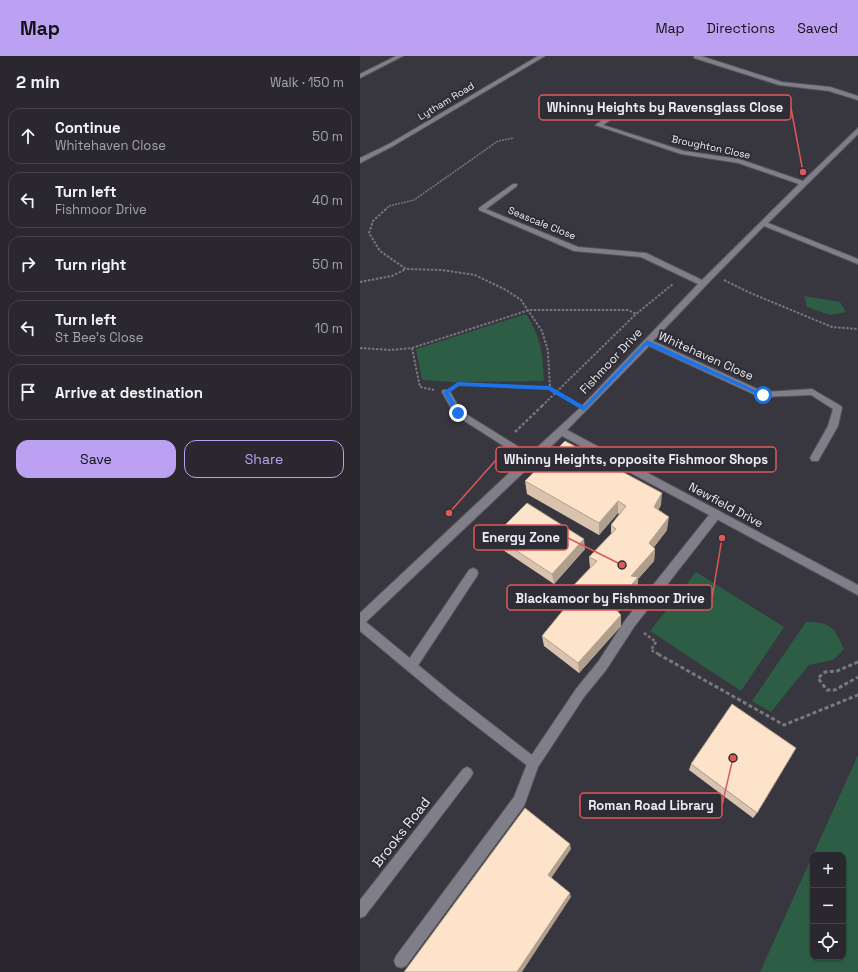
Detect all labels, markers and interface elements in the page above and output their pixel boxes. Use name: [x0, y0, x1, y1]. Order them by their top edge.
text: Map: [20, 16, 60, 41]
text: Map: [655, 19, 685, 37]
text: Directions: [707, 19, 775, 37]
text: Saved: [797, 19, 838, 37]
text: 2 min: [16, 71, 60, 93]
text: Walk · 150 m: [270, 74, 344, 91]
street label: Lytham Road: [415, 79, 477, 123]
callout: Whinny Heights by Ravensglass Close: [539, 95, 791, 120]
text: Whinny Heights by Ravensglass Close: [547, 99, 783, 116]
text: Continue: [55, 118, 121, 137]
icon: ahead: [17, 125, 39, 147]
text: 50 m: [312, 128, 343, 145]
street label: Broughton Close: [670, 132, 752, 162]
text: Whitehaven Close: [55, 137, 166, 154]
text: Turn left: [55, 182, 117, 201]
icon: left: [17, 189, 39, 211]
text: 40 m: [312, 192, 343, 209]
text: Fishmoor Drive: [55, 201, 147, 218]
street label: Seascale Close: [506, 203, 578, 243]
icon: right: [17, 253, 39, 275]
text: Turn right: [55, 255, 126, 274]
text: 50 m: [312, 256, 343, 273]
text: Turn left: [55, 310, 117, 329]
icon: left: [17, 317, 39, 339]
text: 10 m: [315, 320, 343, 337]
street label: Fishmoor Drive: [576, 325, 646, 397]
street label: Whitehaven Close: [656, 328, 756, 384]
text: St Bee's Close: [55, 329, 143, 346]
icon: arrive: [17, 381, 39, 403]
text: Arrive at destination: [55, 383, 203, 402]
route start: [754, 386, 772, 404]
route end: [449, 404, 467, 422]
button: Save: [16, 440, 176, 478]
button: Share: [184, 440, 344, 478]
callout: Whinny Heights, opposite Fishmoor Shops: [496, 447, 776, 472]
text: Whinny Heights, opposite Fishmoor Shops: [504, 451, 768, 468]
street label: Newfield Drive: [686, 479, 766, 531]
callout: Energy Zone: [474, 525, 568, 550]
text: Energy Zone: [482, 529, 560, 546]
callout: Blackamoor by Fishmoor Drive: [507, 585, 712, 610]
text: Blackamoor by Fishmoor Drive: [515, 590, 705, 607]
street label: Brooks Road: [368, 793, 434, 871]
callout: Roman Road Library: [580, 793, 722, 818]
text: Roman Road Library: [588, 797, 714, 814]
map controls: [810, 852, 846, 960]
button: +: [810, 852, 846, 888]
button: −: [810, 888, 846, 924]
button: locate: [810, 924, 846, 960]

